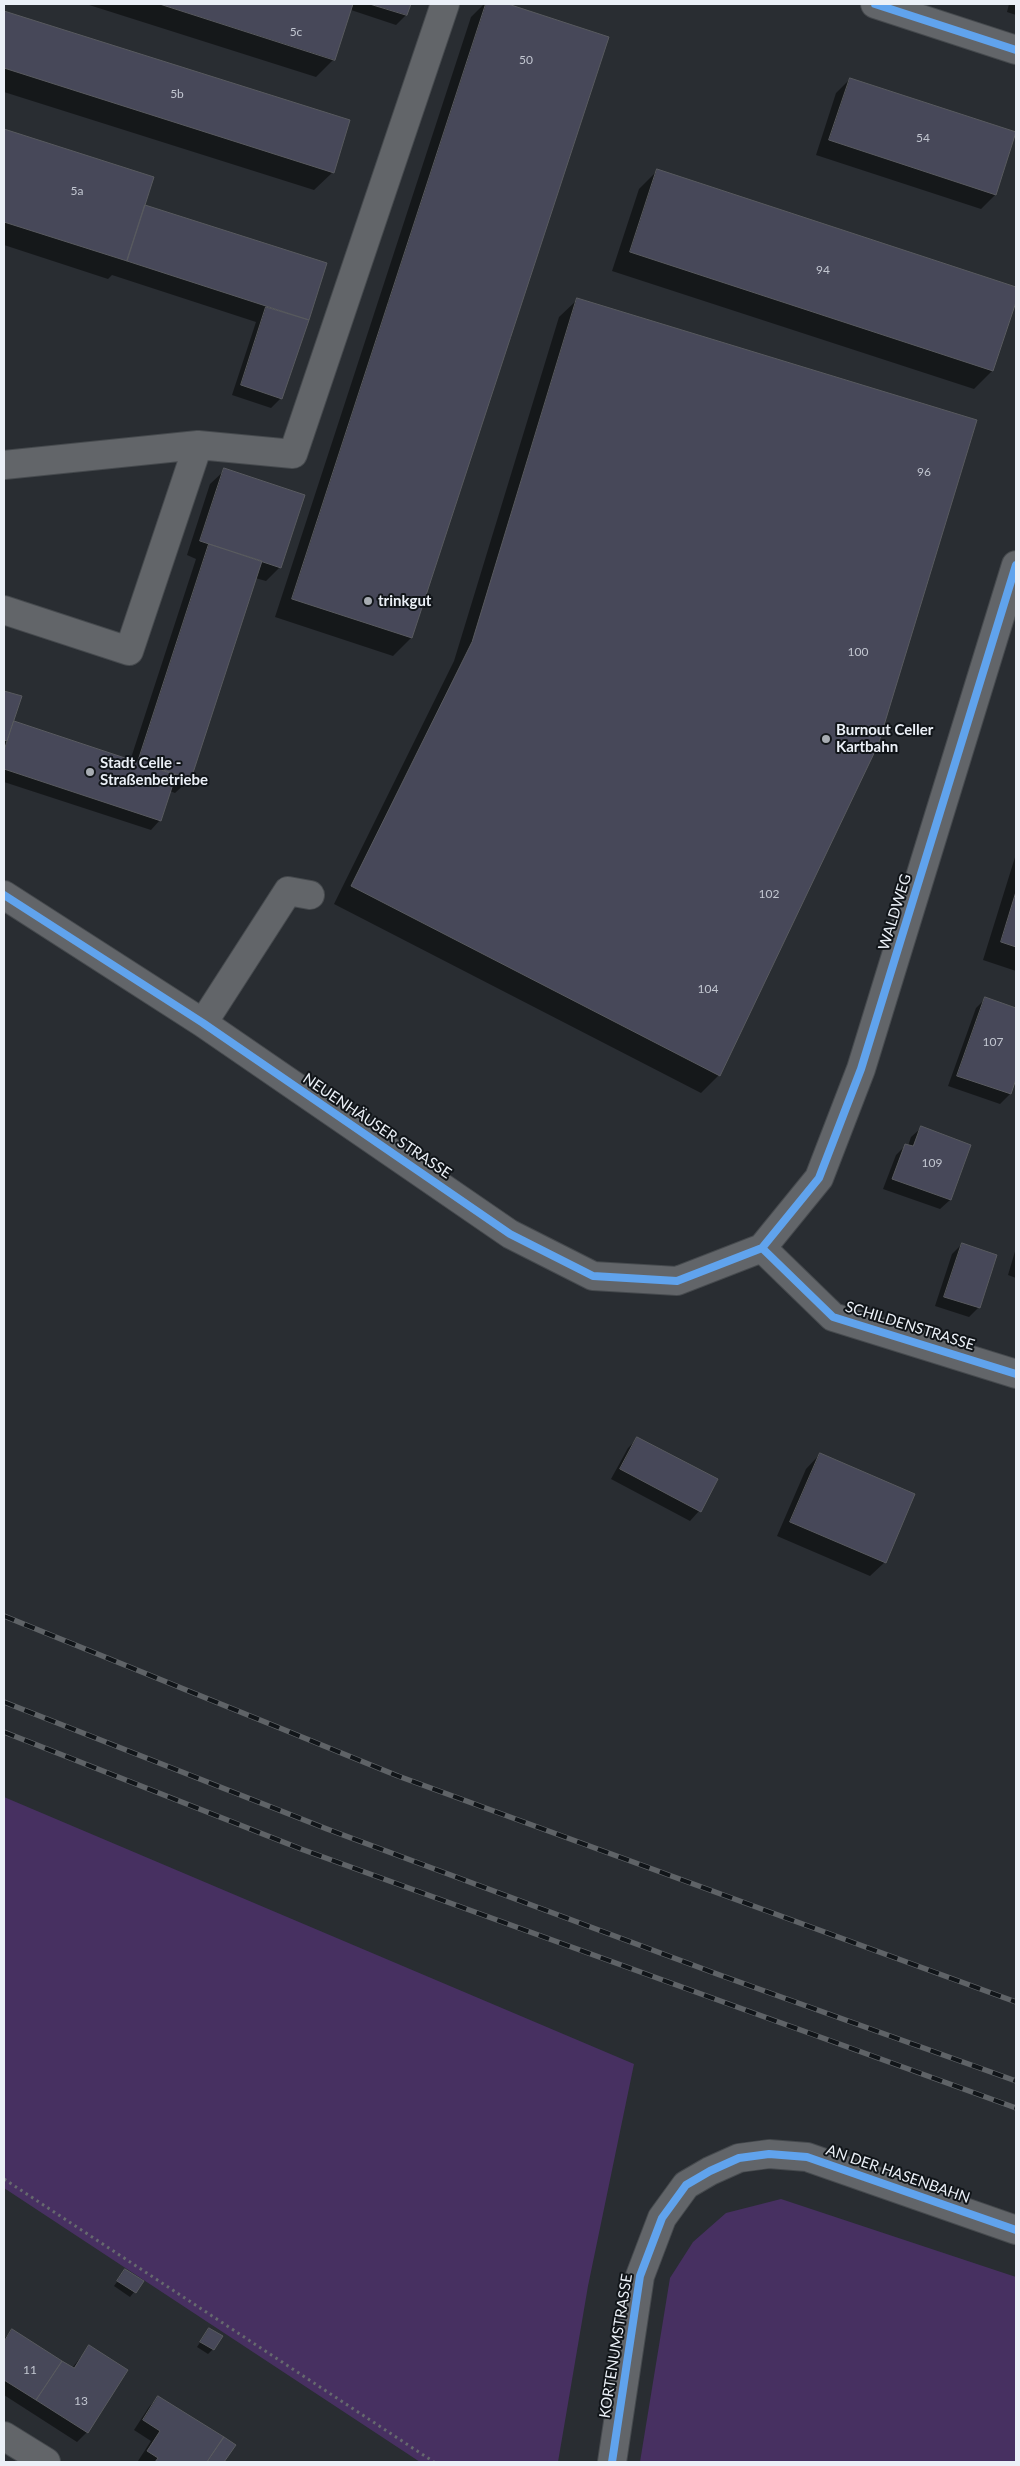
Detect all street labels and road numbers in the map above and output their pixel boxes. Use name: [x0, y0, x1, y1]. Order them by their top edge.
street label: WALDWEG: [875, 872, 915, 952]
street label: NEUENHÄUSER STRASSE: [299, 1070, 455, 1182]
street label: SCHILDENSTRASSE: [843, 1298, 977, 1354]
street label: AN DER HASENBAHN: [824, 2141, 972, 2207]
street label: KORTENUMSTRASSE: [596, 2273, 636, 2419]

